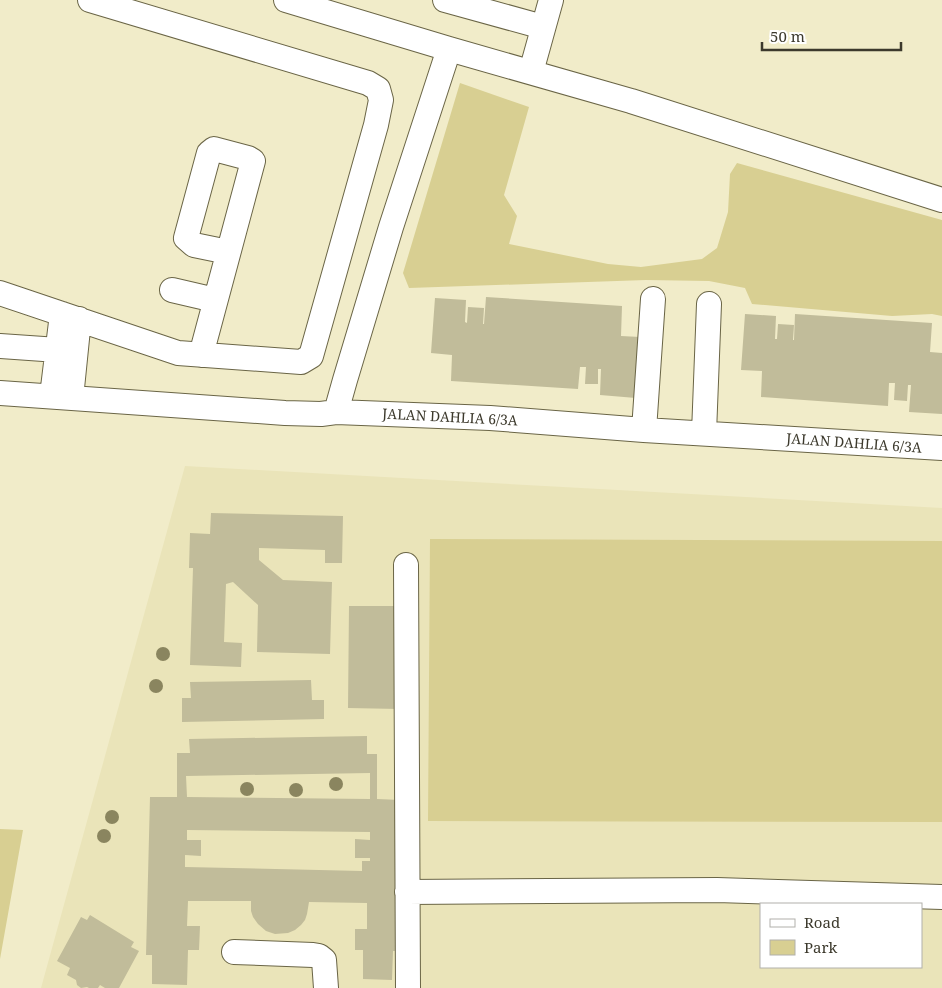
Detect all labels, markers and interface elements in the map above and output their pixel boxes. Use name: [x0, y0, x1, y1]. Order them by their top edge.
scale bar: [762, 20, 901, 52]
text: 50 m: [770, 26, 805, 46]
street label: JALAN DAHLIA 6/3A: [381, 403, 518, 430]
street label: JALAN DAHLIA 6/3A: [785, 428, 922, 457]
legend: [760, 903, 922, 968]
text: Road: [804, 912, 840, 932]
text: Park: [804, 937, 838, 957]

